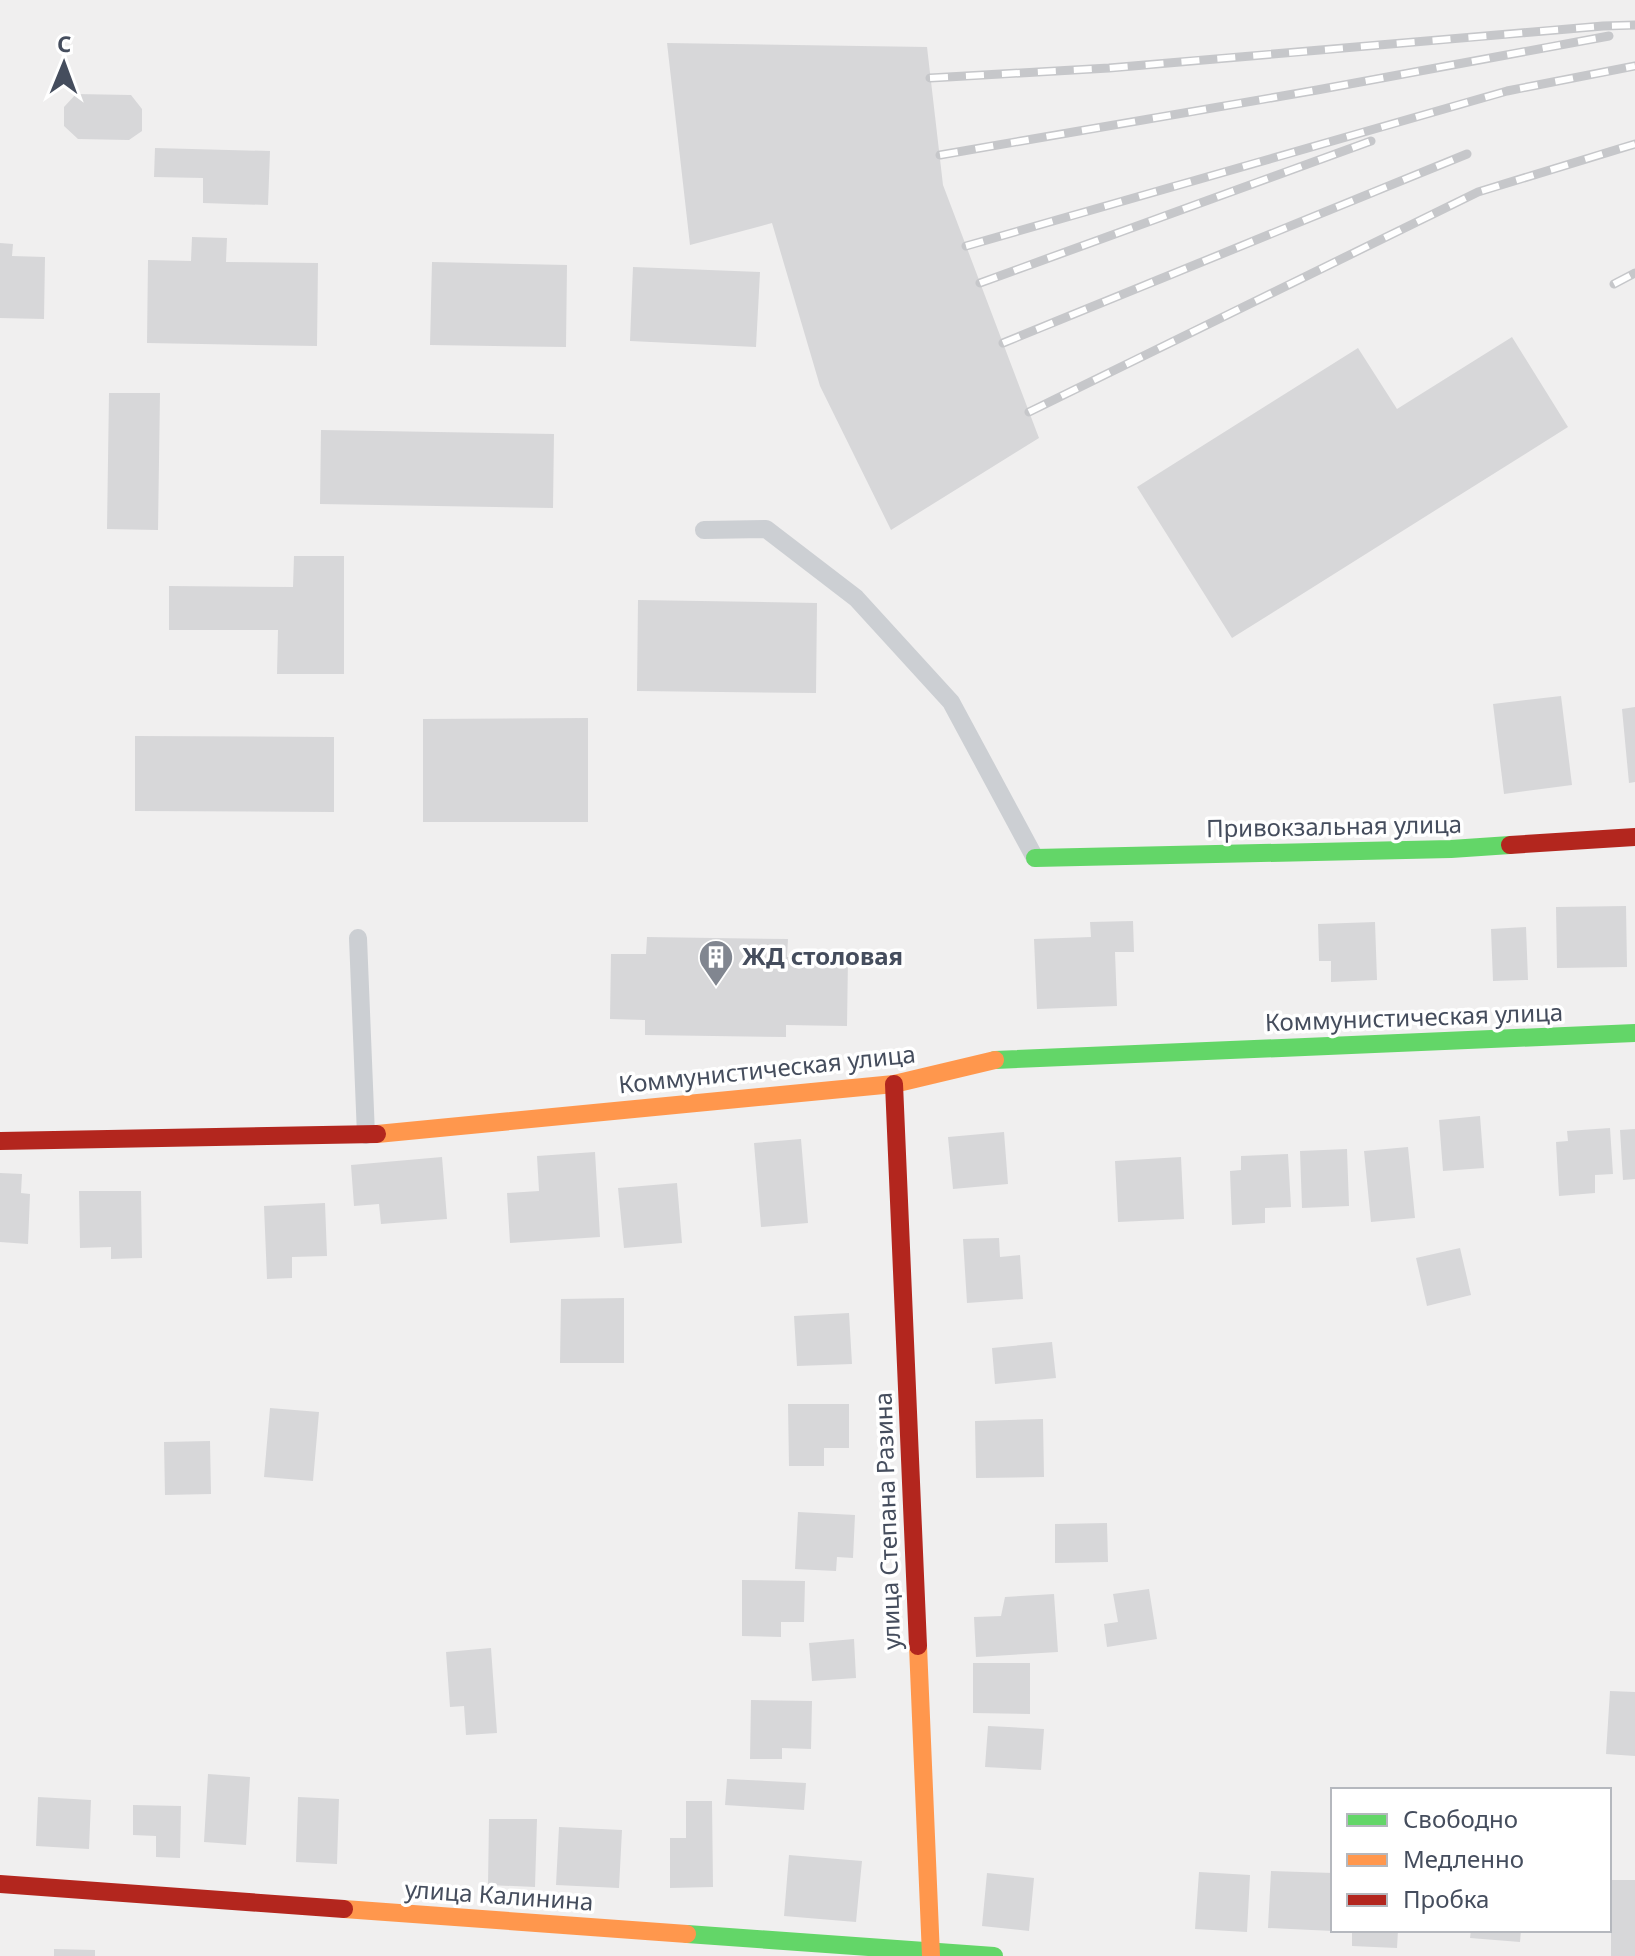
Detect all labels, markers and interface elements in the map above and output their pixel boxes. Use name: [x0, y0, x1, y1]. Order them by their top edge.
north arrow: [24, 24, 104, 104]
text: С: [57, 28, 72, 58]
street label: Привокзальная улица: [1206, 807, 1462, 844]
building icon: ЖД столовая: [697, 938, 735, 988]
place label: ЖД столовая: [742, 939, 903, 972]
street label: Коммунистическая улица: [1264, 995, 1564, 1038]
street label: Коммунистическая улица: [617, 1037, 917, 1101]
street label: улица Степана Разина: [866, 1392, 907, 1651]
legend: [1331, 1788, 1611, 1932]
text: Свободно: [1403, 1802, 1518, 1835]
text: Медленно: [1403, 1842, 1524, 1875]
street label: улица Калинина: [404, 1871, 595, 1918]
text: Пробка: [1403, 1882, 1489, 1915]

